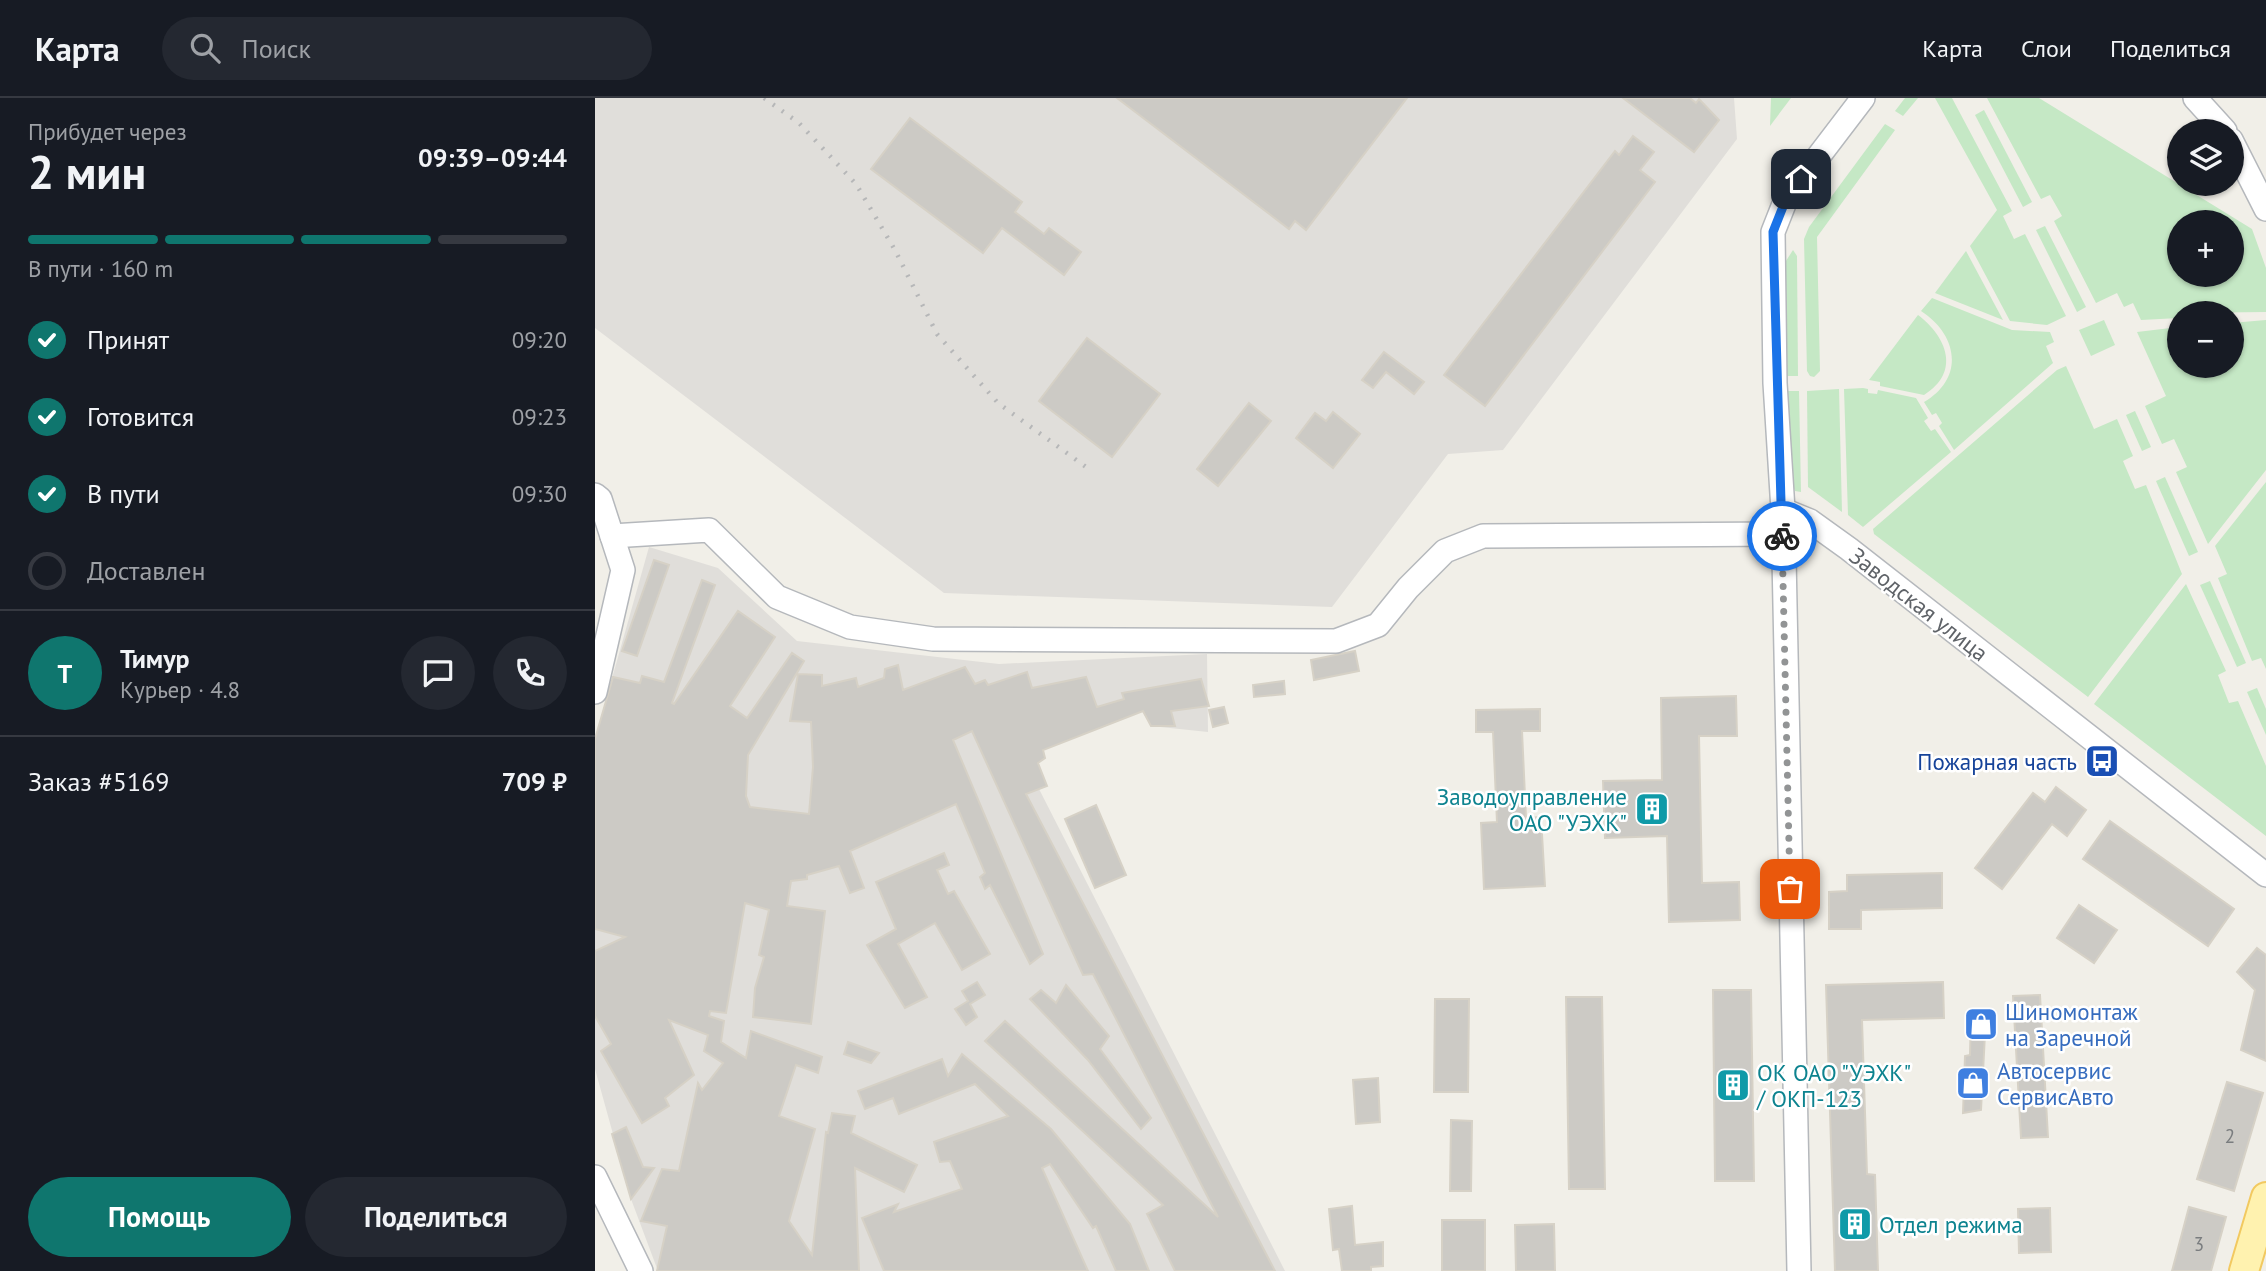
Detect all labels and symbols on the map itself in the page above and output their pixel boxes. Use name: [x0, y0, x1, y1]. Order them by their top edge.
pin: [1771, 149, 1831, 209]
courier: [1747, 501, 1817, 571]
street label: Заводская улица: [1844, 541, 1994, 667]
bus stop icon: Пожарная часть: [2083, 742, 2121, 780]
place label: Пожарная часть: [1917, 747, 2077, 776]
place label: Заводоуправление ОАО "УЭХК": [1437, 782, 1627, 837]
building icon: Заводоуправление ОАО "УЭХК": [1633, 790, 1671, 828]
pin: [1760, 859, 1820, 919]
place label: Шиномонтаж на Заречной: [2005, 997, 2139, 1052]
shop icon: Шиномонтаж на Заречной: [1962, 1005, 2000, 1043]
place label: Автосервис СервисАвто: [1997, 1056, 2114, 1111]
place label: ОК ОАО "УЭХК" / ОКП-123: [1756, 1058, 1911, 1113]
shop icon: Автосервис СервисАвто: [1954, 1064, 1992, 1102]
building icon: ОК ОАО "УЭХК" / ОКП-123: [1714, 1066, 1752, 1104]
house number: 2: [2225, 1124, 2235, 1148]
building icon: Отдел режима: [1836, 1205, 1874, 1243]
place label: Отдел режима: [1879, 1210, 2023, 1239]
house number: 3: [2194, 1232, 2204, 1256]

